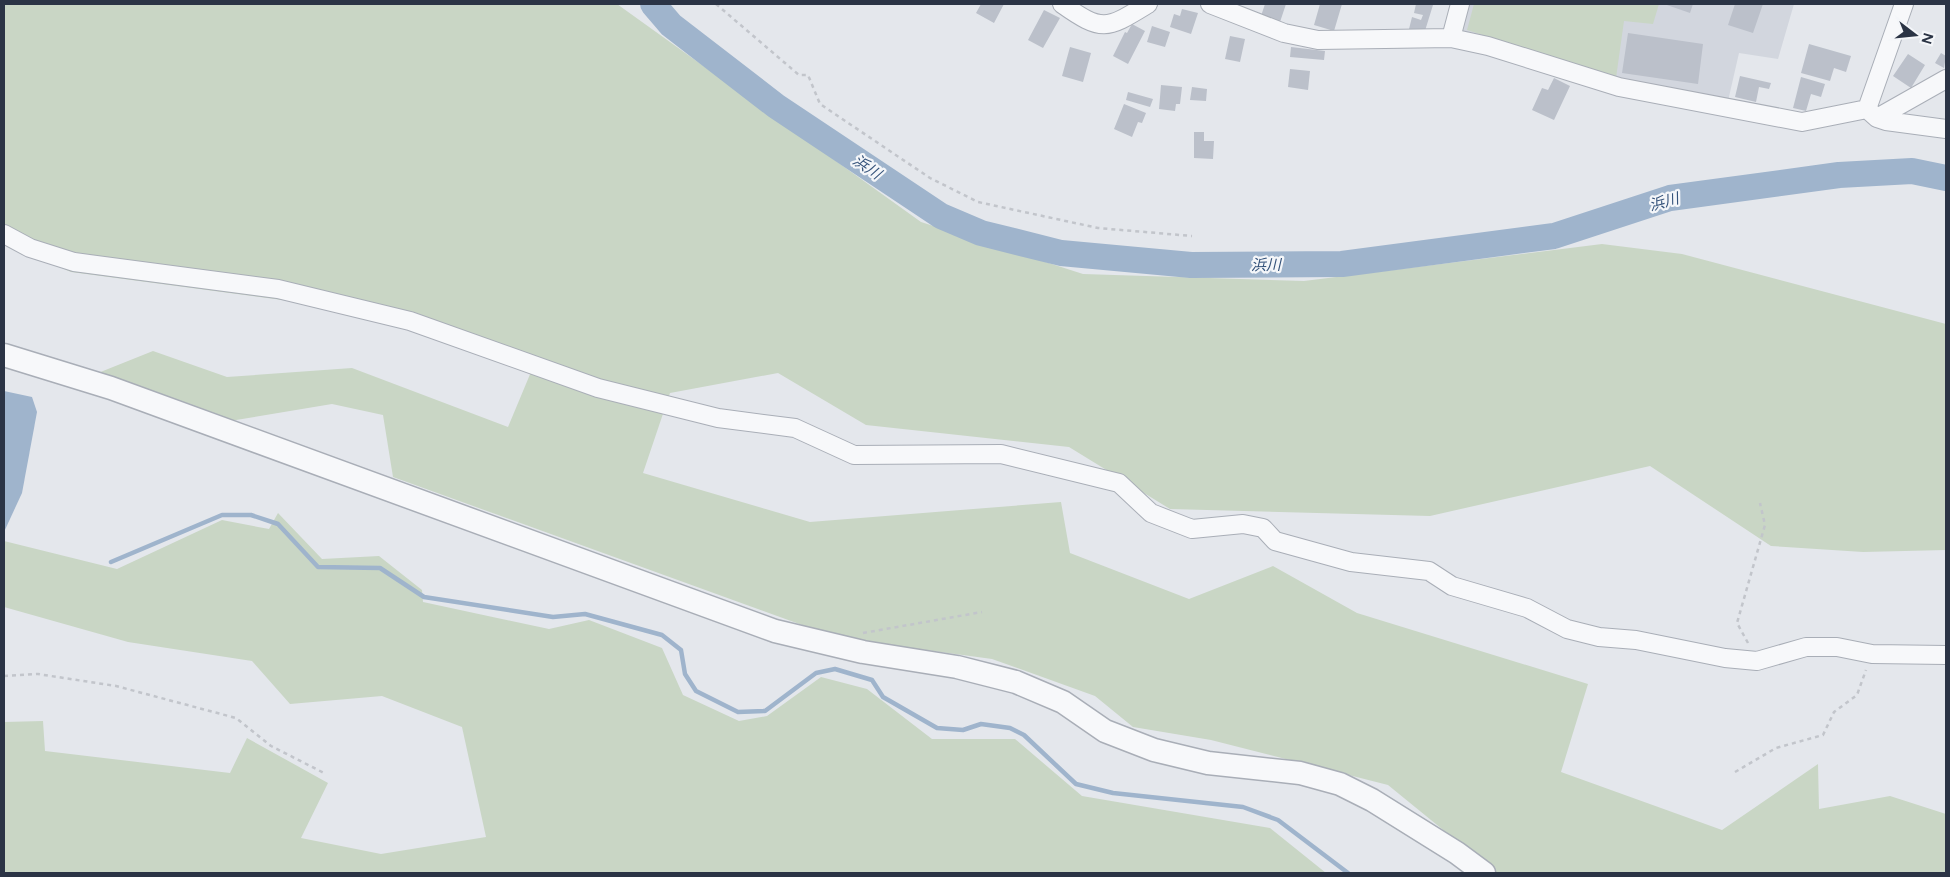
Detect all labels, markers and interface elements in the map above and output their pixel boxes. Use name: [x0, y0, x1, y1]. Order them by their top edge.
north arrow: [1890, 10, 1940, 60]
text: N: [1917, 31, 1937, 46]
water label: 浜川: [850, 151, 886, 184]
water label: 浜川: [1647, 189, 1683, 215]
water label: 浜川: [1251, 256, 1283, 274]

